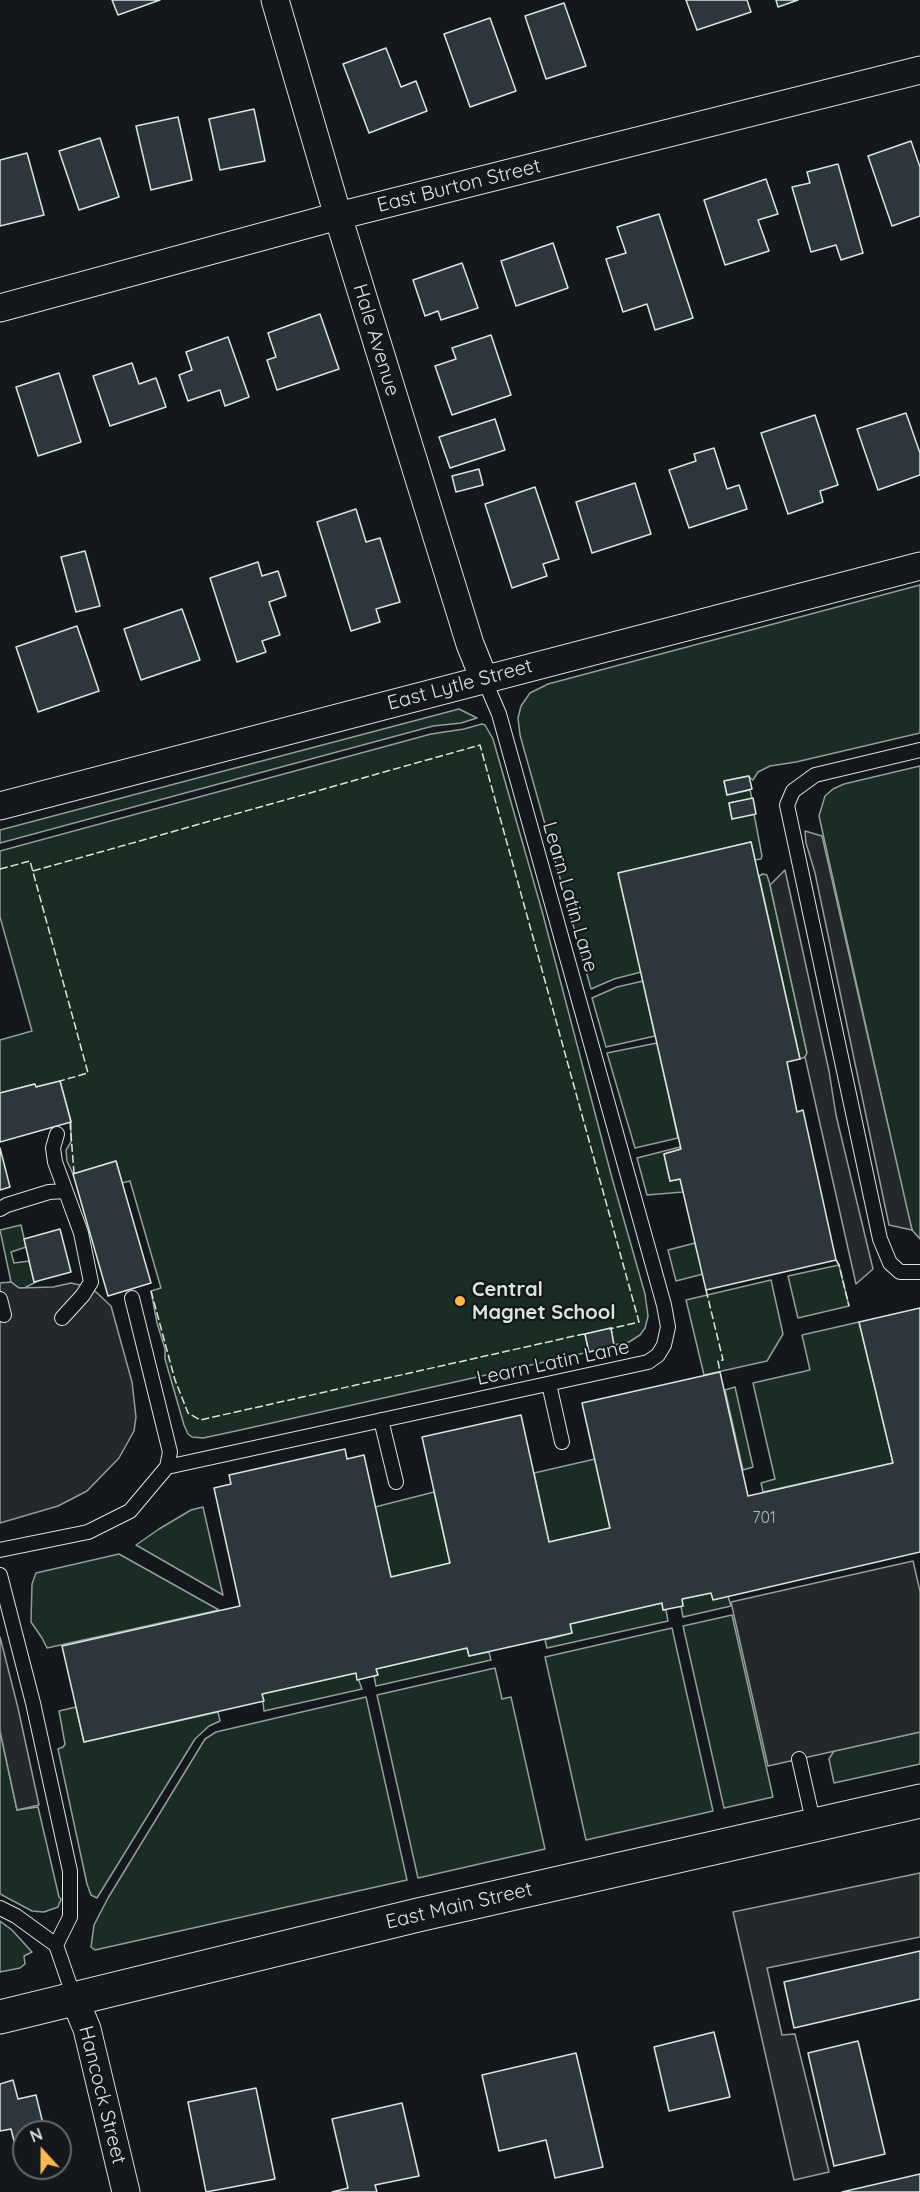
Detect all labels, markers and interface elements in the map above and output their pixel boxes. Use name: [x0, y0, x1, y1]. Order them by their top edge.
street label: East Burton Street: [375, 154, 543, 218]
street label: Hale Avenue: [348, 281, 404, 399]
street label: East Lytle Street: [385, 654, 535, 716]
street label: Learn Latin Lane: [537, 819, 603, 975]
place label: Central Magnet School: [472, 1278, 616, 1325]
marker: Central Magnet School: [453, 1294, 467, 1308]
street label: Learn Latin Lane: [475, 1335, 631, 1391]
house number: 701: [752, 1508, 776, 1528]
street label: East Main Street: [383, 1877, 535, 1935]
street label: Hancock Street: [73, 2023, 131, 2167]
north arrow: [12, 2120, 72, 2180]
text: N: [27, 2124, 45, 2147]

